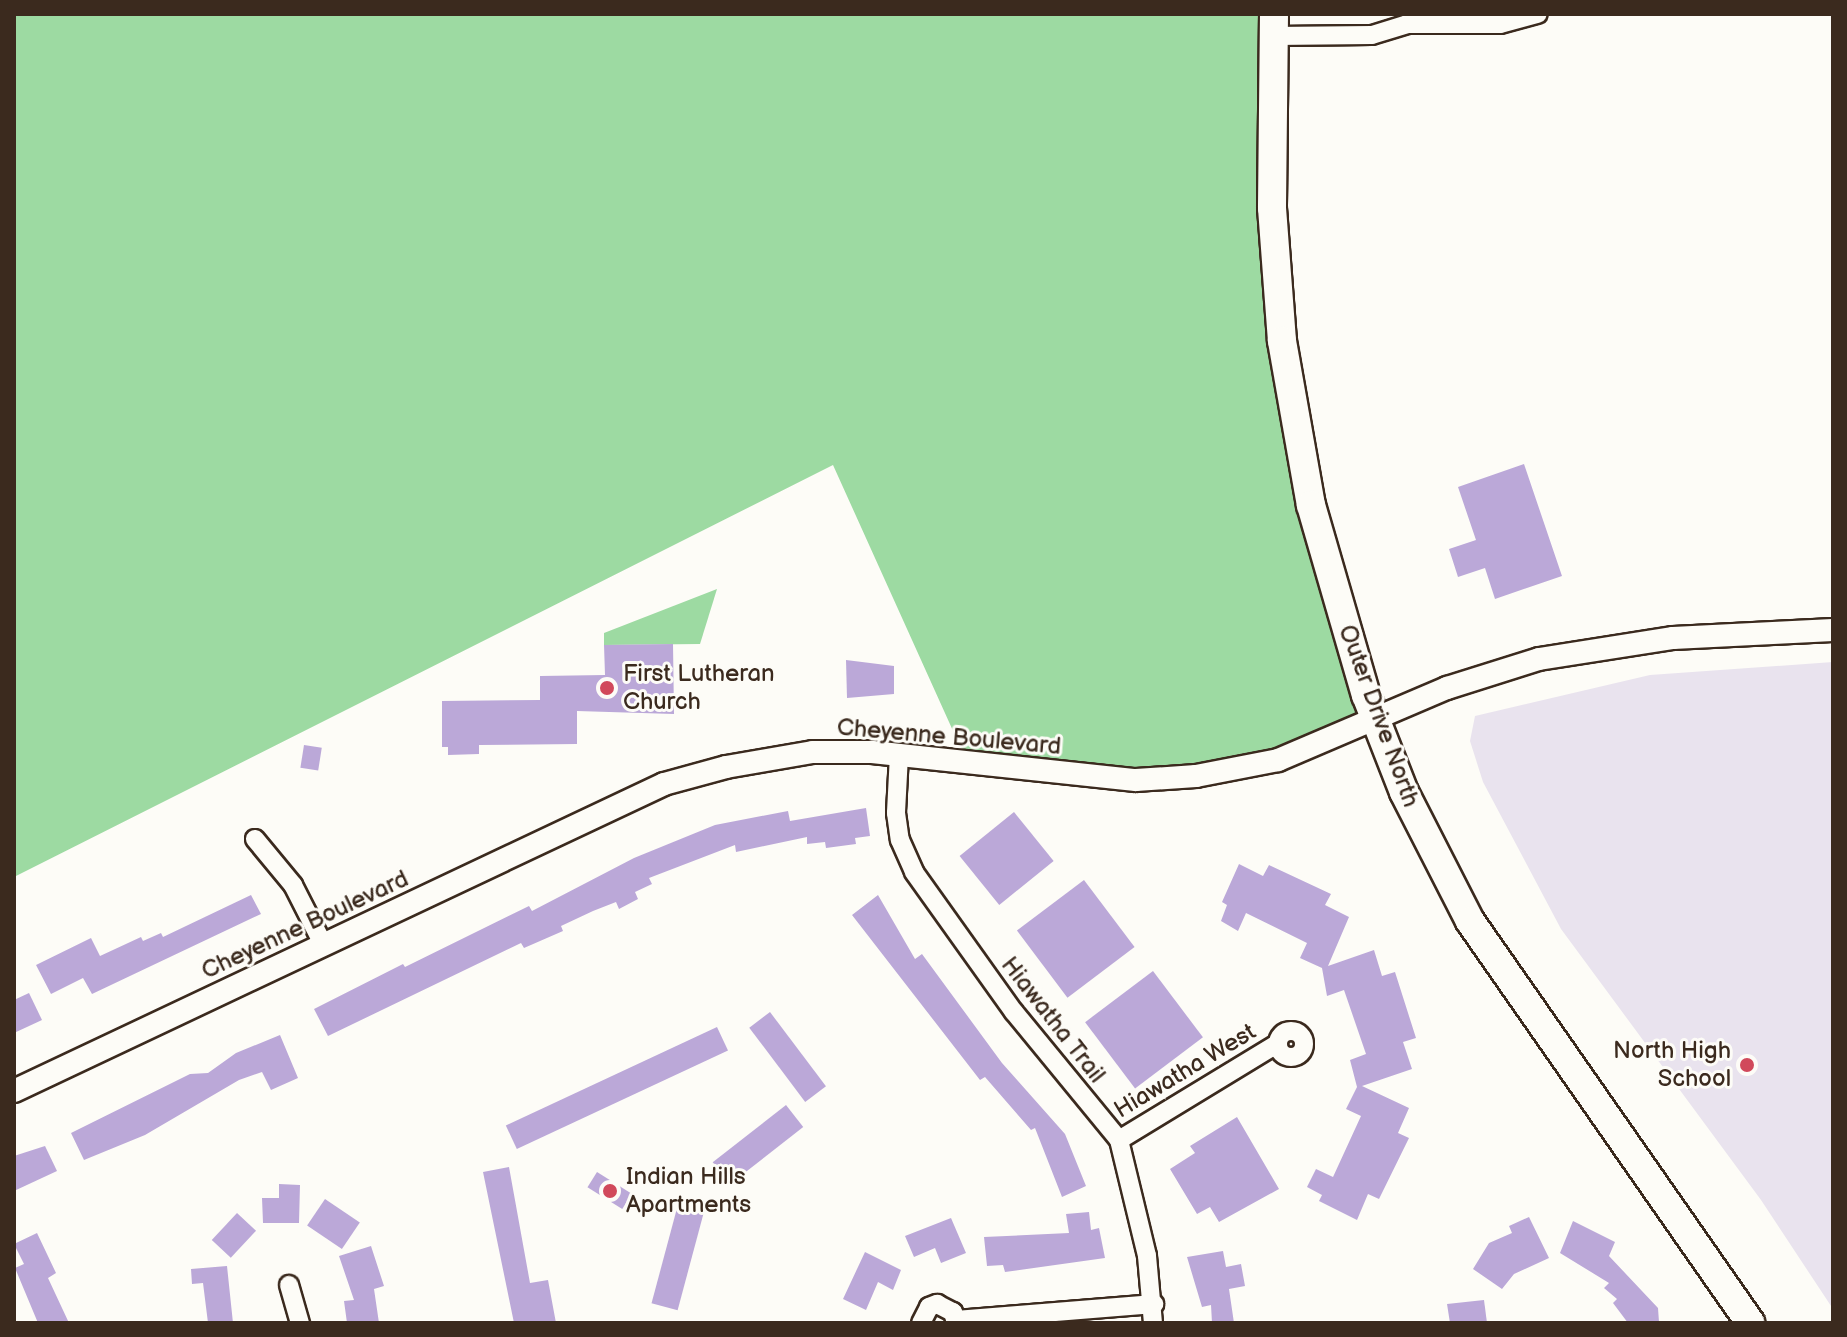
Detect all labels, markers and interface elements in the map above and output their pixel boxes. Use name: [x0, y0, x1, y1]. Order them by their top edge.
street label: Outer Drive North: [1333, 621, 1425, 811]
place label: First Lutheran Church: [623, 660, 775, 716]
marker: First Lutheran Church: [598, 679, 616, 697]
street label: Cheyenne Boulevard: [836, 713, 1062, 761]
street label: Cheyenne Boulevard: [197, 864, 413, 986]
street label: Hiawatha Trail: [995, 951, 1111, 1089]
street label: Hiawatha West: [1109, 1017, 1261, 1125]
place label: North High School: [1613, 1037, 1731, 1093]
marker: North High School: [1738, 1056, 1756, 1074]
place label: Indian Hills Apartments: [626, 1163, 751, 1219]
marker: Indian Hills Apartments: [601, 1182, 619, 1200]

